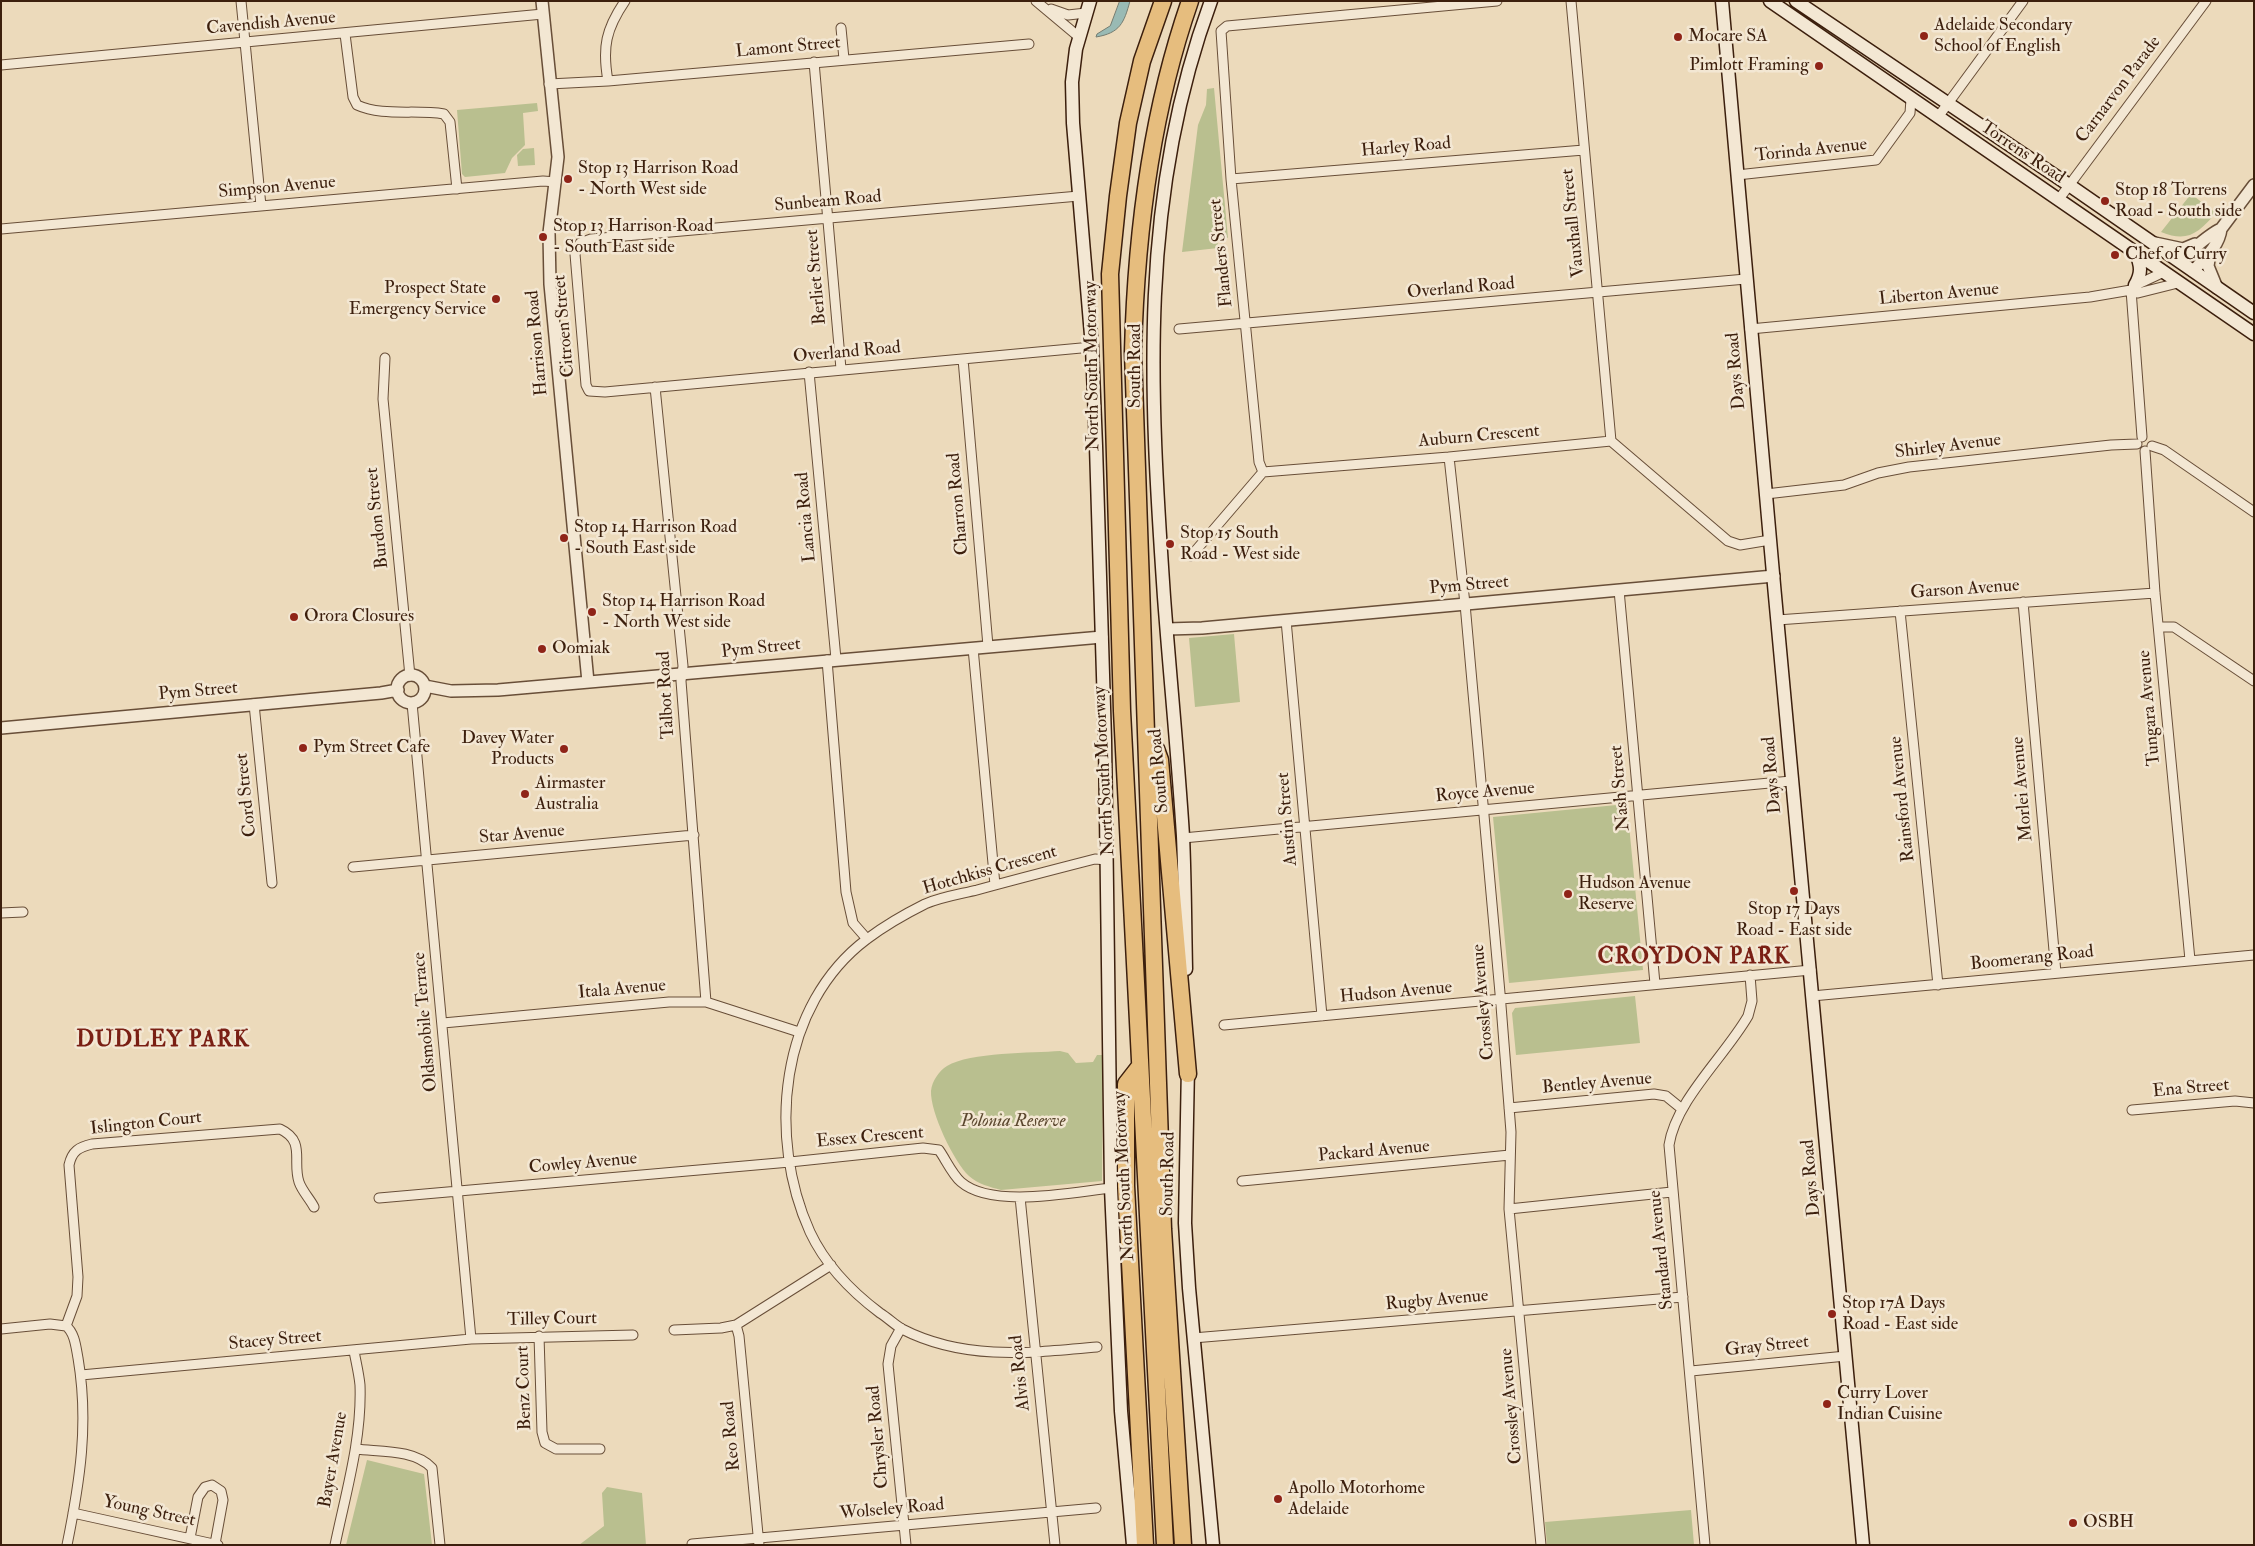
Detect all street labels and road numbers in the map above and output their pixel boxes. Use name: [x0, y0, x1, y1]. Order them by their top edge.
street label: Cavendish Avenue: [205, 8, 337, 40]
street label: Carnarvon Parade: [2072, 32, 2166, 148]
street label: Lamont Street: [735, 33, 841, 63]
street label: Torrens Road: [1976, 117, 2068, 189]
street label: Harley Road: [1360, 133, 1452, 163]
street label: Torinda Avenue: [1754, 134, 1868, 168]
street label: Vauxhall Street: [1558, 168, 1590, 278]
street label: Simpson Avenue: [217, 172, 337, 204]
street label: Sunbeam Road: [773, 187, 883, 217]
street label: Flanders Street: [1206, 198, 1238, 308]
street label: Berliet Street: [802, 228, 832, 326]
street label: Citroen Street: [550, 274, 580, 378]
street label: Overland Road: [1406, 274, 1516, 304]
street label: Liberton Avenue: [1878, 279, 2000, 311]
street label: North South Motorway: [1081, 281, 1105, 451]
street label: Harrison Road: [523, 289, 553, 397]
street label: South Road: [1125, 324, 1147, 408]
street label: Days Road: [1723, 332, 1751, 410]
street label: Overland Road: [792, 338, 902, 368]
street label: Auburn Crescent: [1417, 421, 1541, 453]
street label: Shirley Avenue: [1894, 430, 2002, 464]
street label: Charron Road: [944, 452, 974, 556]
street label: Burdon Street: [362, 466, 394, 570]
street label: Lancia Road: [792, 471, 822, 563]
street label: Pym Street: [1428, 572, 1510, 600]
street label: Garson Avenue: [1910, 575, 2020, 605]
street label: Pym Street: [720, 634, 802, 664]
street label: Tungara Avenue: [2134, 649, 2166, 767]
street label: Talbot Road: [654, 650, 680, 740]
street label: Pym Street: [157, 678, 239, 706]
street label: North South Motorway: [1090, 685, 1120, 857]
street label: South Road: [1146, 728, 1174, 814]
street label: Rainsford Avenue: [1886, 735, 1920, 863]
street label: Days Road: [1759, 736, 1787, 814]
street label: Morlei Avenue: [2008, 736, 2038, 842]
street label: Nash Street: [1607, 744, 1635, 832]
street label: Cord Street: [232, 752, 262, 838]
street label: Austin Street: [1273, 771, 1303, 867]
street label: Royce Avenue: [1434, 778, 1536, 808]
street label: Star Avenue: [478, 820, 566, 850]
street label: Hotchkiss Crescent: [921, 842, 1059, 900]
street label: Boomerang Road: [1969, 942, 2095, 976]
street label: Crossley Avenue: [1468, 943, 1500, 1061]
street label: Oldsmobile Terrace: [409, 951, 443, 1093]
street label: Itala Avenue: [577, 975, 667, 1005]
street label: Hudson Avenue: [1339, 977, 1453, 1009]
street label: Bentley Avenue: [1541, 1068, 1653, 1100]
street label: Ena Street: [2152, 1075, 2230, 1103]
street label: North South Motorway: [1110, 1090, 1140, 1262]
street label: Islington Court: [89, 1107, 203, 1141]
street label: Essex Crescent: [815, 1123, 925, 1153]
street label: South Road: [1157, 1132, 1181, 1216]
street label: Packard Avenue: [1317, 1136, 1431, 1168]
street label: Days Road: [1798, 1139, 1826, 1217]
street label: Cowley Avenue: [528, 1149, 638, 1179]
street label: Standard Avenue: [1645, 1189, 1679, 1311]
street label: Rugby Avenue: [1385, 1286, 1489, 1316]
street label: Tilley Court: [507, 1308, 597, 1332]
street label: Stacey Street: [228, 1326, 322, 1356]
street label: Gray Street: [1724, 1332, 1810, 1362]
street label: Alvis Road: [1006, 1334, 1036, 1412]
street label: Benz Court: [513, 1345, 537, 1431]
street label: Crossley Avenue: [1496, 1347, 1528, 1465]
street label: Chrysler Road: [864, 1384, 894, 1490]
street label: Reo Road: [718, 1400, 746, 1472]
street label: Bayer Avenue: [315, 1410, 353, 1510]
street label: Young Street: [101, 1492, 197, 1532]
street label: Wolseley Road: [839, 1495, 945, 1525]

